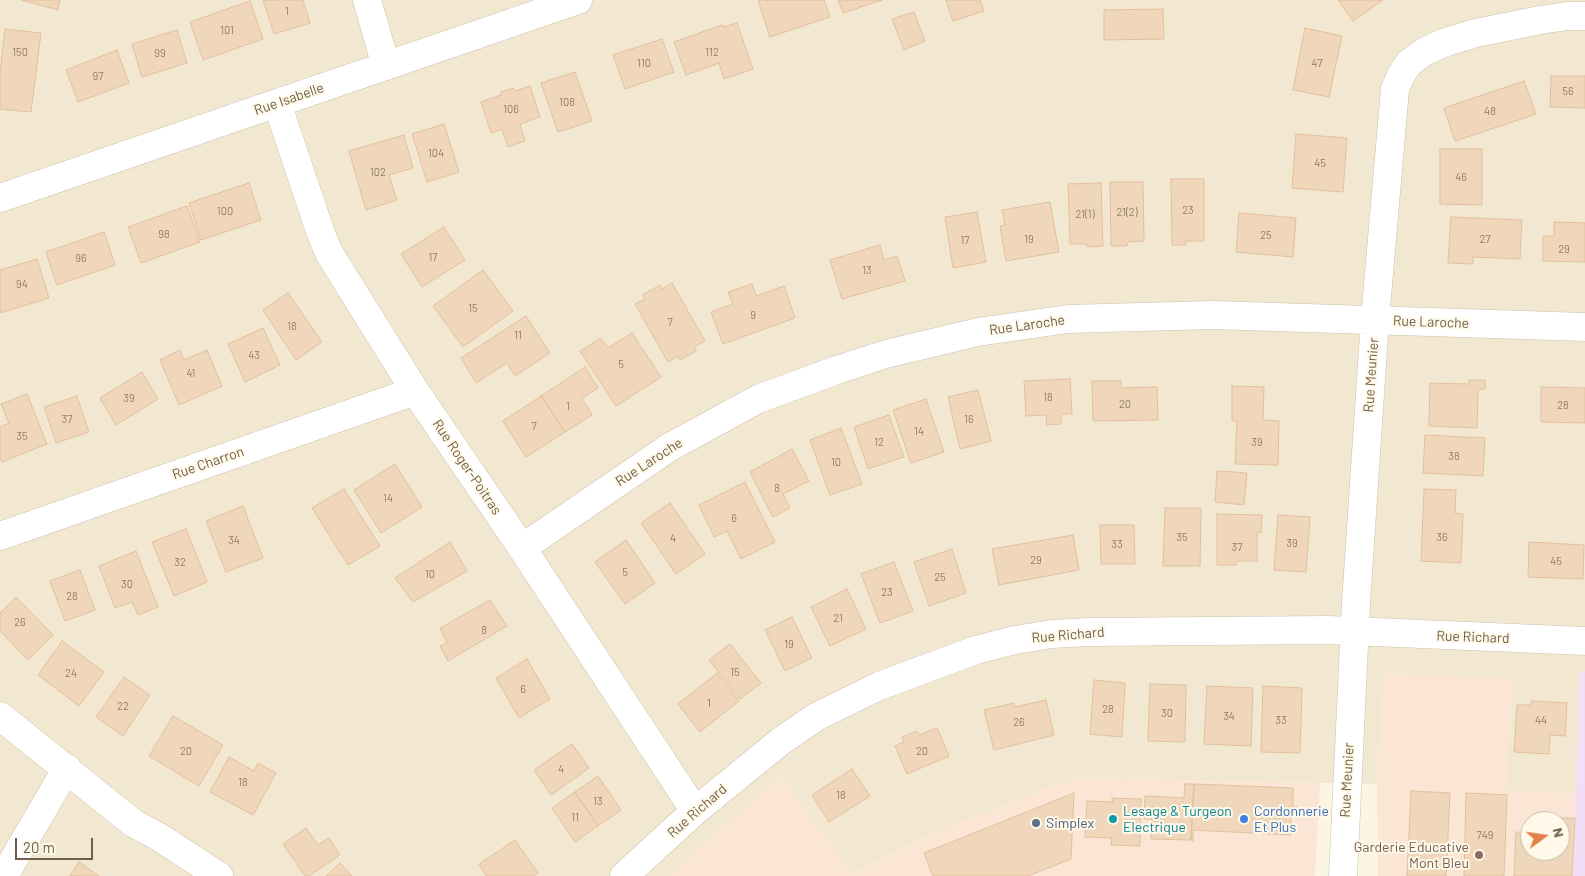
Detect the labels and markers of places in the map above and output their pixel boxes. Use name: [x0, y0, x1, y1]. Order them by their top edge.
place label: Lesage & Turgeon Electrique: [1123, 803, 1232, 836]
place label: Cordonnerie Et Plus: [1254, 803, 1329, 836]
marker: Lesage & Turgeon Electrique: [1107, 813, 1119, 825]
marker: Cordonnerie Et Plus: [1238, 813, 1250, 825]
place label: Simplex: [1046, 815, 1094, 831]
marker: Simplex: [1030, 817, 1042, 829]
place label: Garderie Educative Mont Bleu: [1354, 839, 1469, 872]
marker: Garderie Educative Mont Bleu: [1473, 849, 1485, 861]

